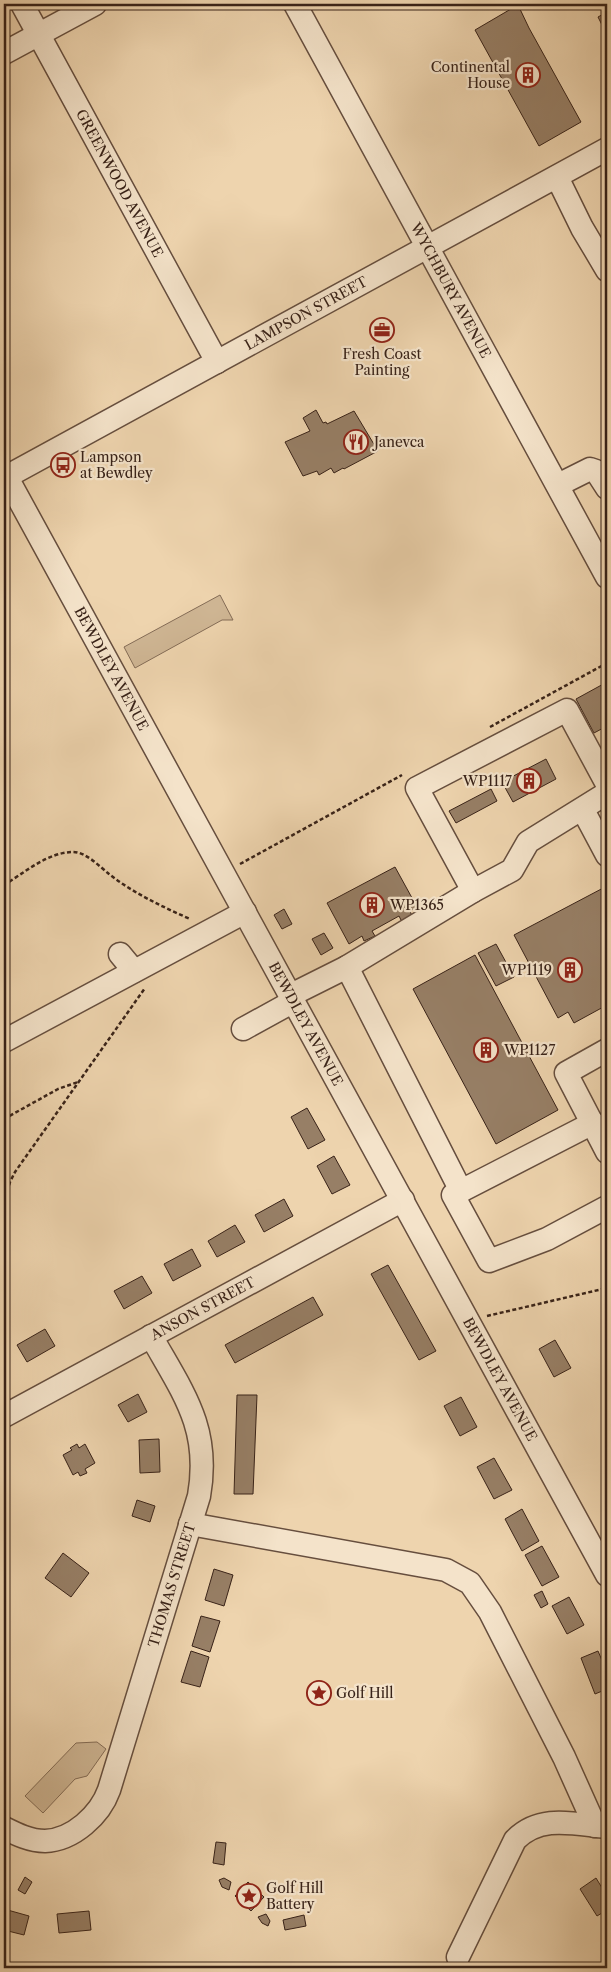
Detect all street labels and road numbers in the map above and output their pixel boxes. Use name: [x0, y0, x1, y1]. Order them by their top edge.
street label: GREENWOOD AVENUE: [72, 106, 167, 260]
street label: WYCHBURY AVENUE: [406, 219, 495, 361]
street label: LAMPSON STREET: [242, 272, 371, 354]
street label: BEWDLEY AVENUE: [70, 604, 153, 734]
street label: BEWDLEY AVENUE: [265, 959, 347, 1089]
street label: ANSON STREET: [147, 1273, 259, 1344]
street label: BEWDLEY AVENUE: [459, 1314, 541, 1444]
street label: THOMAS STREET: [144, 1520, 199, 1649]

